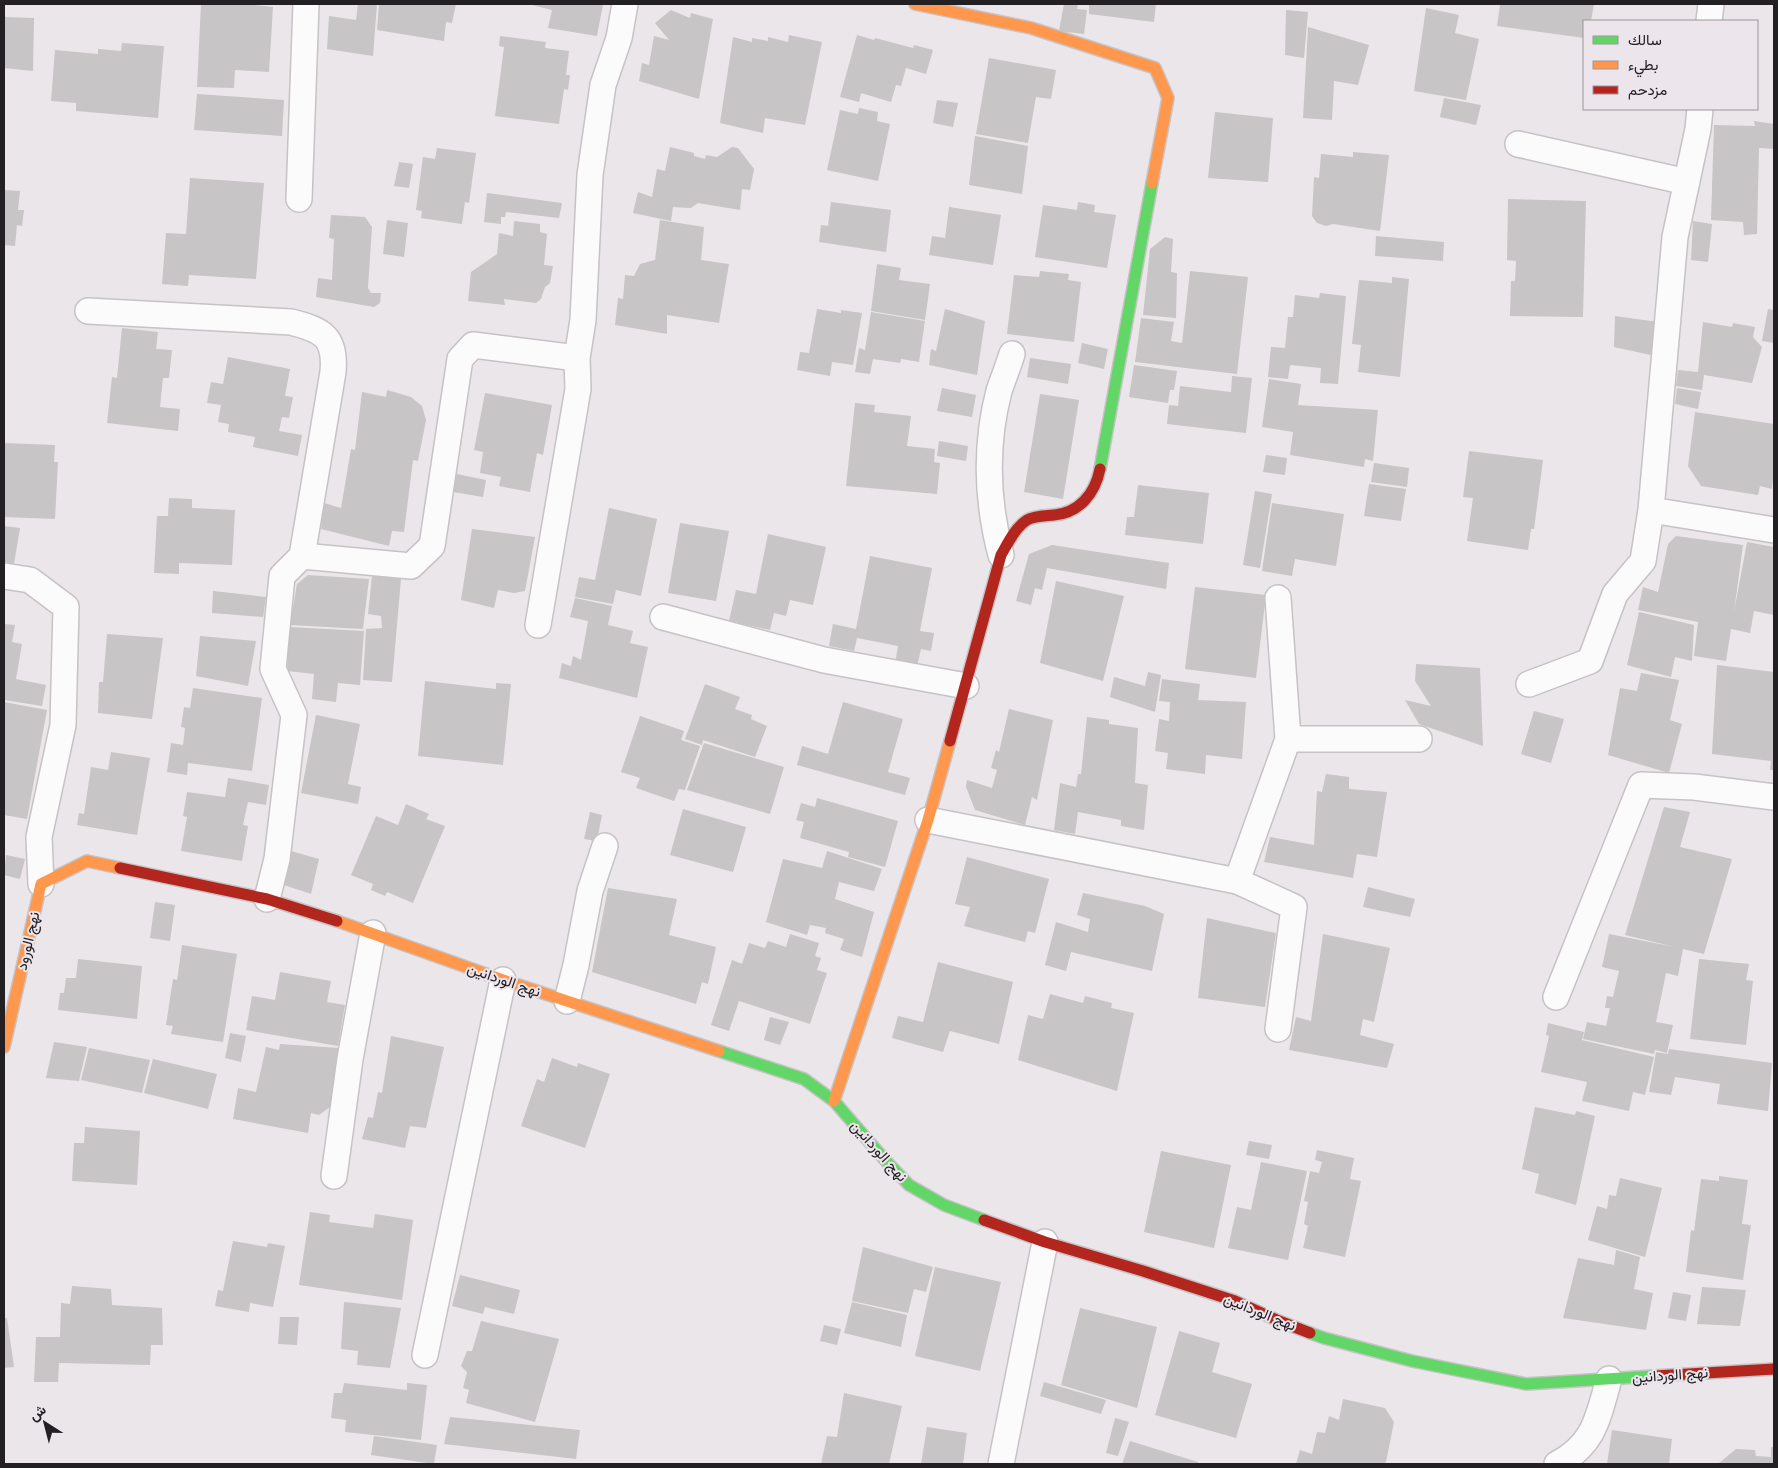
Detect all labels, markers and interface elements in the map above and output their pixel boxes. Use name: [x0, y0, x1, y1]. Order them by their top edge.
legend: [1583, 20, 1758, 110]
text: سالك: [1628, 31, 1662, 48]
text: بطيء: [1628, 56, 1658, 78]
text: مزدحم: [1628, 81, 1667, 100]
street label: نهج الورود: [13, 910, 45, 972]
street label: نهج الوردانين: [464, 959, 543, 1003]
street label: نهج الوردانين: [845, 1117, 911, 1187]
street label: نهج الوردانين: [1220, 1289, 1299, 1337]
street label: نهج الوردانين: [1631, 1363, 1709, 1389]
north arrow: [20, 1398, 70, 1448]
text: ش: [26, 1401, 50, 1425]

